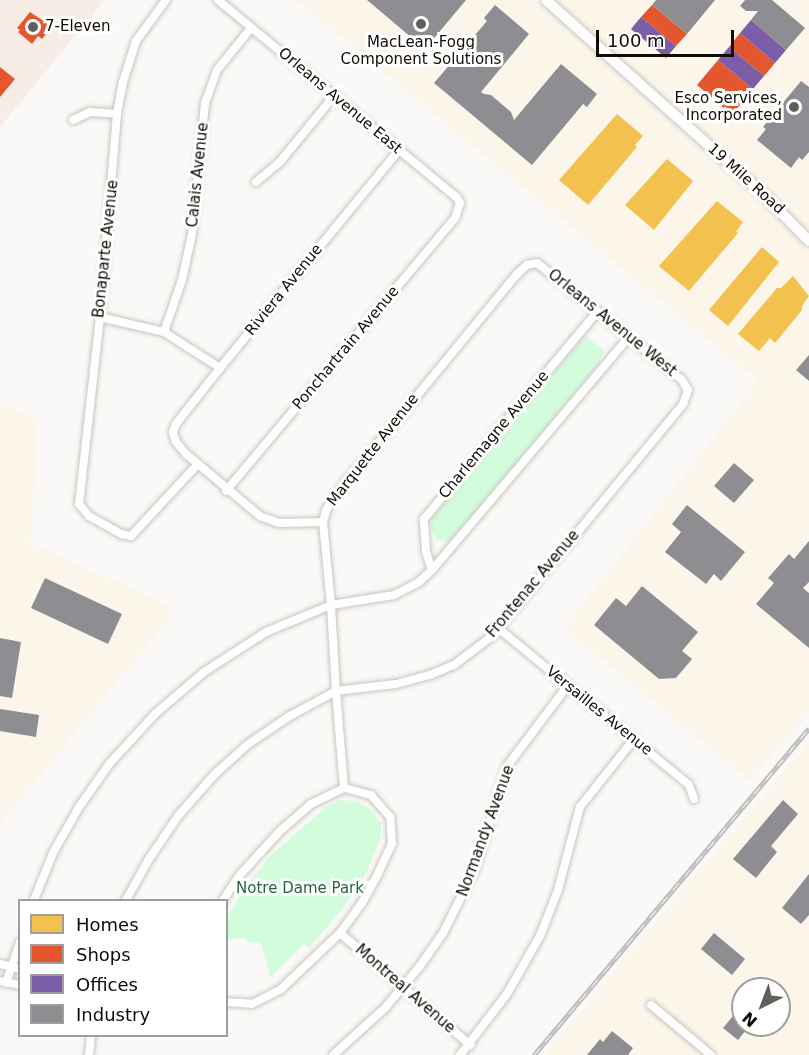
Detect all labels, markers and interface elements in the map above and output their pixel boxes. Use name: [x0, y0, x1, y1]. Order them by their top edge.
marker: MacLean-Fogg Component Solutions: [414, 17, 428, 31]
place label: 7-Eleven: [45, 18, 110, 36]
scale bar: [599, 18, 737, 56]
marker: 7-Eleven: [26, 20, 40, 34]
text: 100 m: [607, 30, 665, 51]
place label: MacLean-Fogg Component Solutions: [341, 33, 501, 68]
street label: Orleans Avenue East: [275, 44, 405, 158]
place label: Esco Services, Incorporated: [674, 89, 782, 124]
marker: Esco Services, Incorporated: [787, 100, 801, 114]
street label: Calais Avenue: [184, 122, 212, 228]
street label: 19 Mile Road: [704, 140, 788, 218]
street label: Bonaparte Avenue: [90, 179, 122, 319]
street label: Riviera Avenue: [242, 241, 326, 339]
street label: Orleans Avenue West: [544, 266, 680, 380]
street label: Ponchartrain Avenue: [289, 283, 403, 413]
street label: Charlemagne Avenue: [435, 367, 553, 503]
street label: Marquette Avenue: [323, 390, 423, 510]
street label: Frontenac Avenue: [483, 527, 583, 641]
street label: Versailles Avenue: [542, 663, 656, 759]
street label: Normandy Avenue: [454, 763, 518, 899]
park label: Notre Dame Park: [236, 880, 364, 898]
legend: [18, 899, 228, 1037]
text: Homes: [76, 914, 139, 935]
street label: Montreal Avenue: [351, 941, 459, 1037]
text: Shops: [76, 944, 131, 965]
text: Offices: [76, 974, 138, 995]
north arrow: [731, 977, 791, 1037]
text: Industry: [76, 1004, 150, 1025]
text: N: [739, 1008, 761, 1031]

